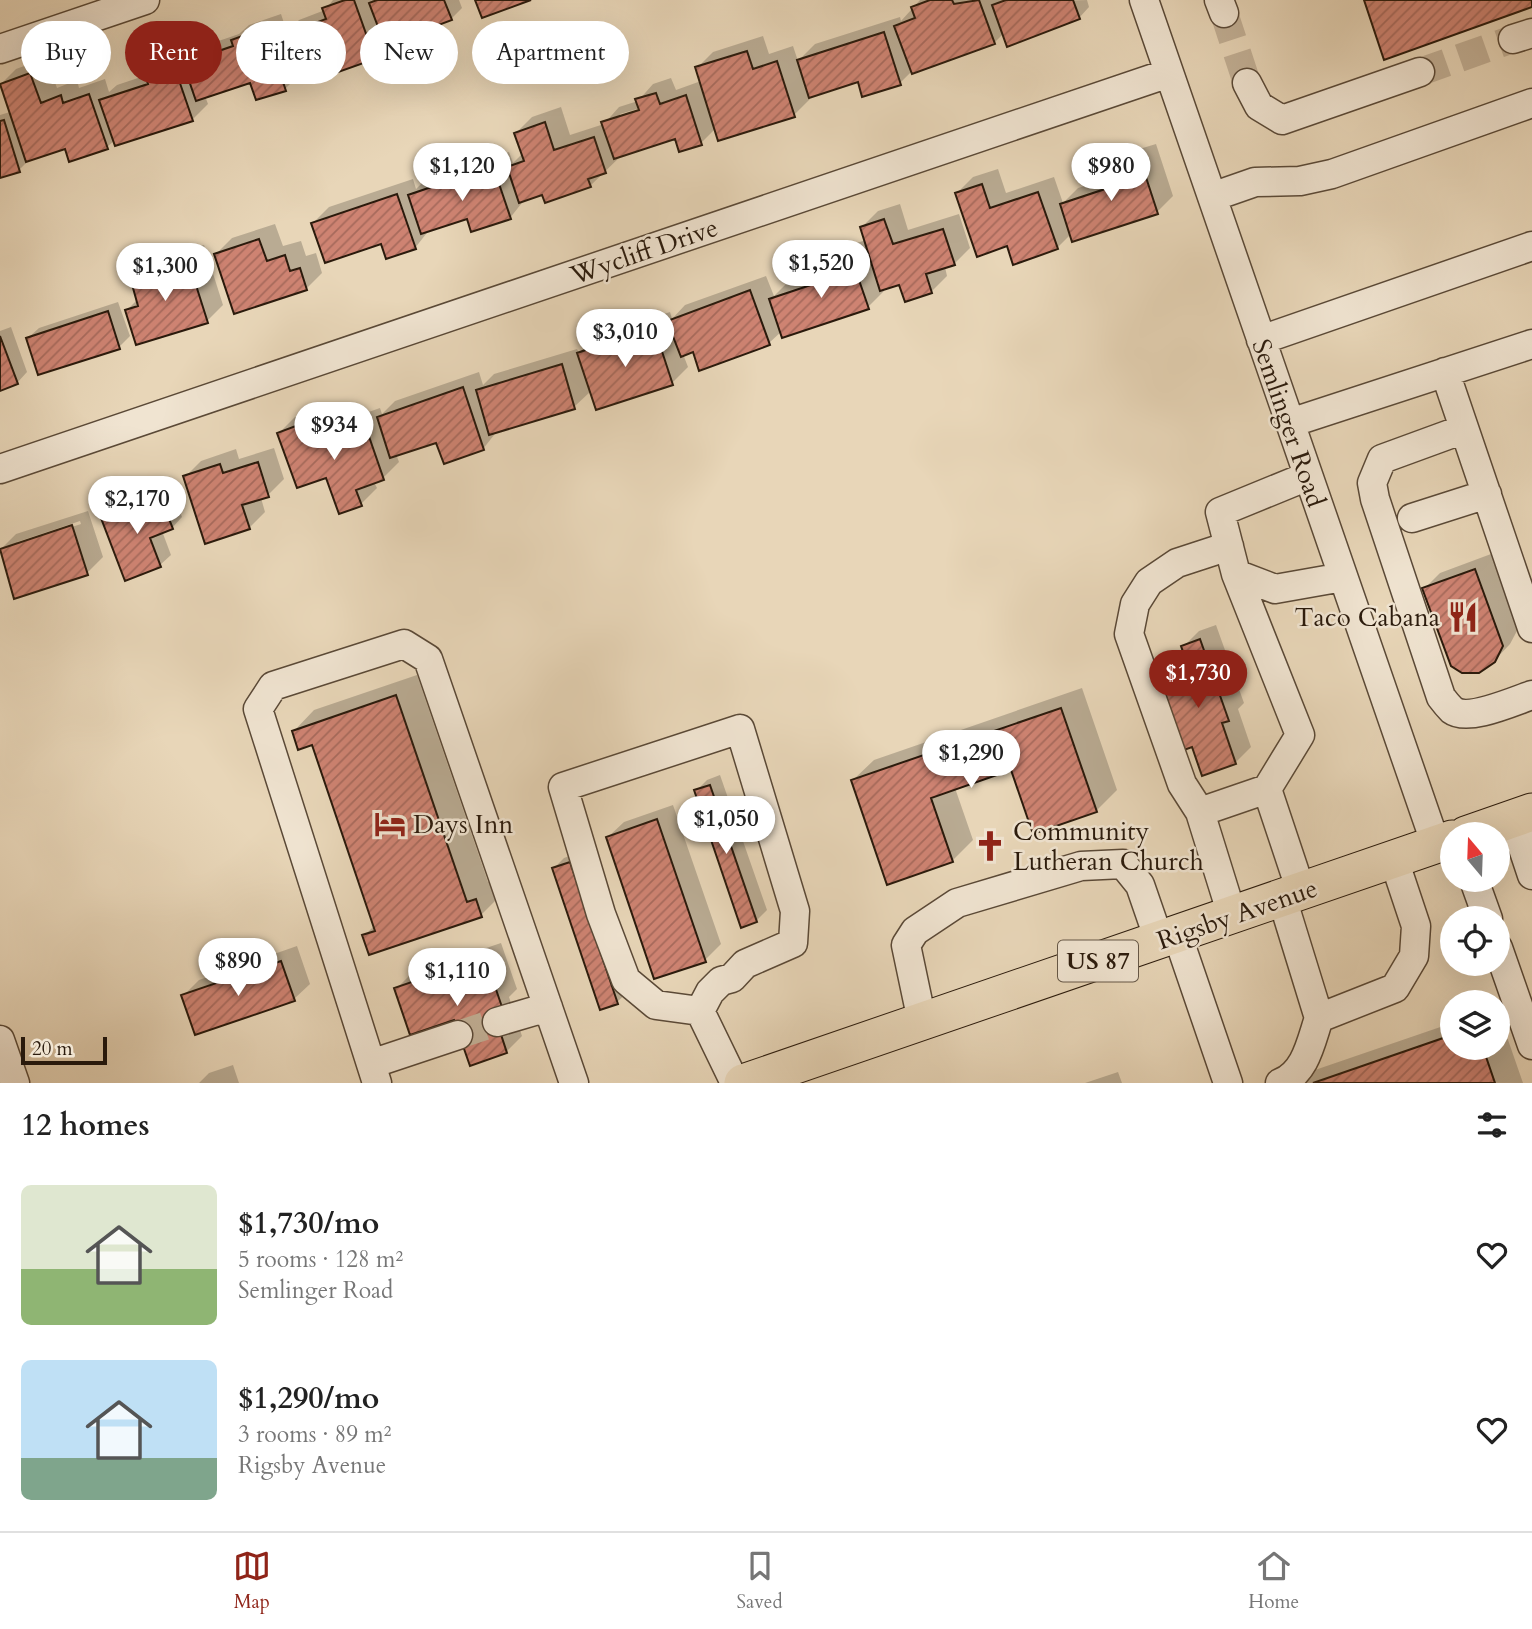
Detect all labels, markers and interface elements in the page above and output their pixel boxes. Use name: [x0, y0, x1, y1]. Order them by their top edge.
chip: Buy: [21, 21, 111, 84]
chip: Rent: [125, 21, 222, 84]
chip: Filters: [236, 21, 346, 84]
chip: New: [360, 21, 458, 84]
chip: Apartment: [472, 21, 629, 84]
pin: $1,120: [405, 144, 519, 203]
pin: $980: [1070, 144, 1152, 203]
text: $1,120: [429, 150, 495, 181]
text: $980: [1087, 150, 1135, 181]
street label: Wycliff Drive: [565, 210, 723, 293]
pin: $1,520: [764, 240, 878, 300]
pin: $1,300: [108, 244, 222, 303]
text: $1,520: [788, 247, 854, 278]
text: $1,300: [132, 250, 198, 281]
pin: $3,010: [568, 310, 682, 369]
text: $3,010: [592, 316, 658, 347]
street label: Semlinger Road: [1243, 334, 1334, 512]
pin: $934: [293, 402, 375, 462]
text: $934: [310, 409, 358, 440]
pin: $2,170: [80, 476, 194, 536]
text: $2,170: [104, 483, 170, 514]
place label: Taco Cabana: [1294, 600, 1440, 635]
restaurant icon: Taco Cabana: [1446, 600, 1480, 634]
pin: $1,730: [1141, 650, 1255, 710]
text: $1,730: [1165, 657, 1231, 688]
pin: $1,290: [914, 730, 1028, 790]
text: $1,290: [938, 737, 1004, 768]
pin: $1,050: [669, 796, 783, 856]
text: $1,050: [693, 803, 759, 834]
hotel icon: Days Inn: [373, 807, 407, 841]
place label: Days Inn: [413, 807, 513, 842]
place label: Community Lutheran Church: [1013, 814, 1204, 879]
north arrow: [1440, 822, 1510, 892]
map controls: [1440, 822, 1510, 1060]
church icon: Community Lutheran Church: [973, 829, 1007, 863]
street label: Rigsby Avenue: [1152, 871, 1322, 958]
button: locate: [1440, 906, 1510, 976]
pin: $890: [197, 939, 279, 998]
road number: US 87: [1058, 940, 1138, 981]
text: $890: [214, 945, 262, 976]
pin: $1,110: [400, 948, 514, 1008]
text: $1,110: [424, 955, 490, 986]
button: layers: [1440, 990, 1510, 1060]
scale bar: [21, 1034, 107, 1066]
text: 20 m: [32, 1036, 73, 1062]
text: 12 homes: [21, 1105, 150, 1146]
icon: filters: [1473, 1106, 1511, 1144]
text: $1,730/mo: [238, 1203, 379, 1244]
icon: home: [77, 1213, 161, 1297]
icon: heart: [1473, 1236, 1511, 1274]
text: 5 rooms · 128 m²: [238, 1244, 403, 1275]
text: Semlinger Road: [238, 1275, 393, 1306]
text: $1,290/mo: [238, 1378, 379, 1419]
icon: home: [77, 1388, 161, 1472]
icon: heart: [1473, 1411, 1511, 1449]
text: 3 rooms · 89 m²: [238, 1419, 391, 1450]
text: Rigsby Avenue: [238, 1450, 386, 1481]
tab: Map: [233, 1547, 271, 1615]
tab: Saved: [737, 1547, 783, 1615]
tab: Home: [1248, 1547, 1299, 1615]

